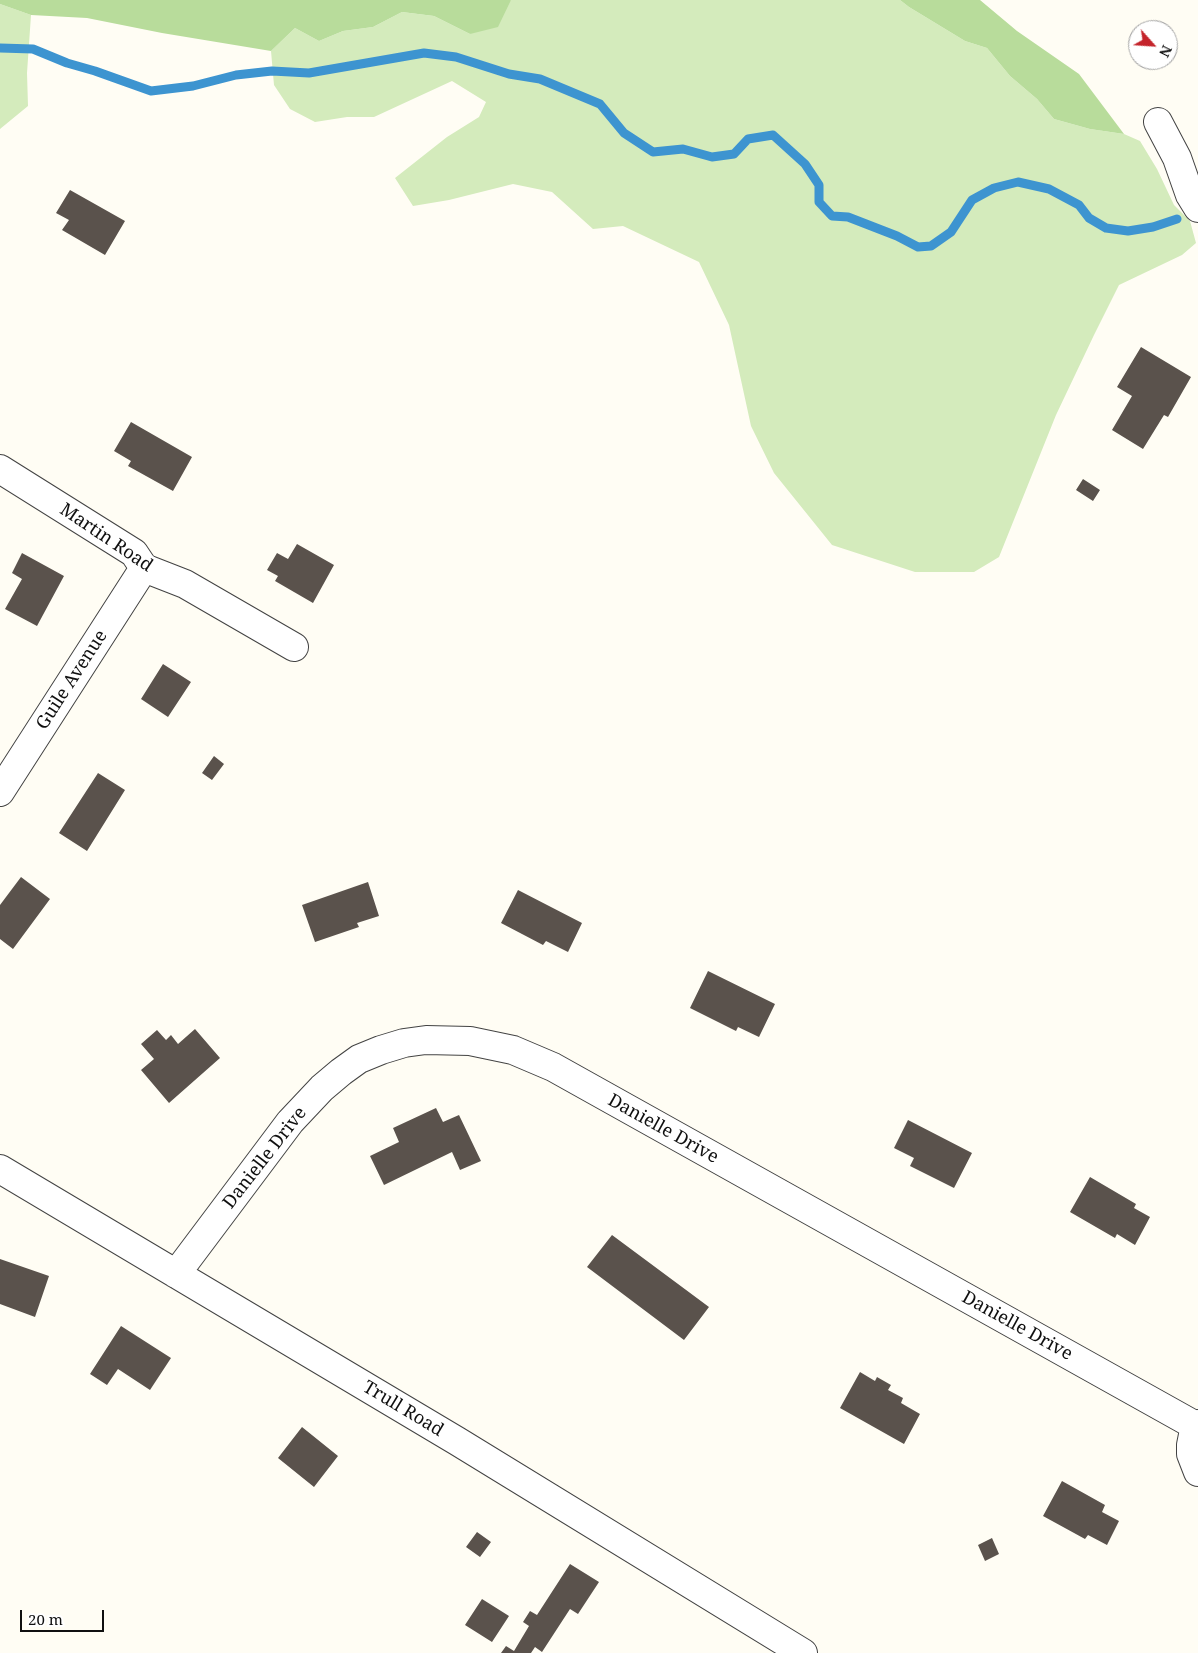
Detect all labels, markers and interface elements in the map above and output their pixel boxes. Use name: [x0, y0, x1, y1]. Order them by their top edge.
north arrow: [1128, 20, 1178, 70]
text: N: [1155, 42, 1177, 60]
street label: Martin Road: [55, 499, 157, 577]
street label: Guile Avenue: [32, 626, 112, 734]
street label: Danielle Drive: [604, 1090, 722, 1168]
street label: Danielle Drive: [219, 1103, 311, 1213]
street label: Danielle Drive: [958, 1287, 1076, 1365]
street label: Trull Road: [359, 1377, 447, 1441]
scale bar: [22, 1600, 106, 1632]
text: 20 m: [28, 1609, 63, 1629]

